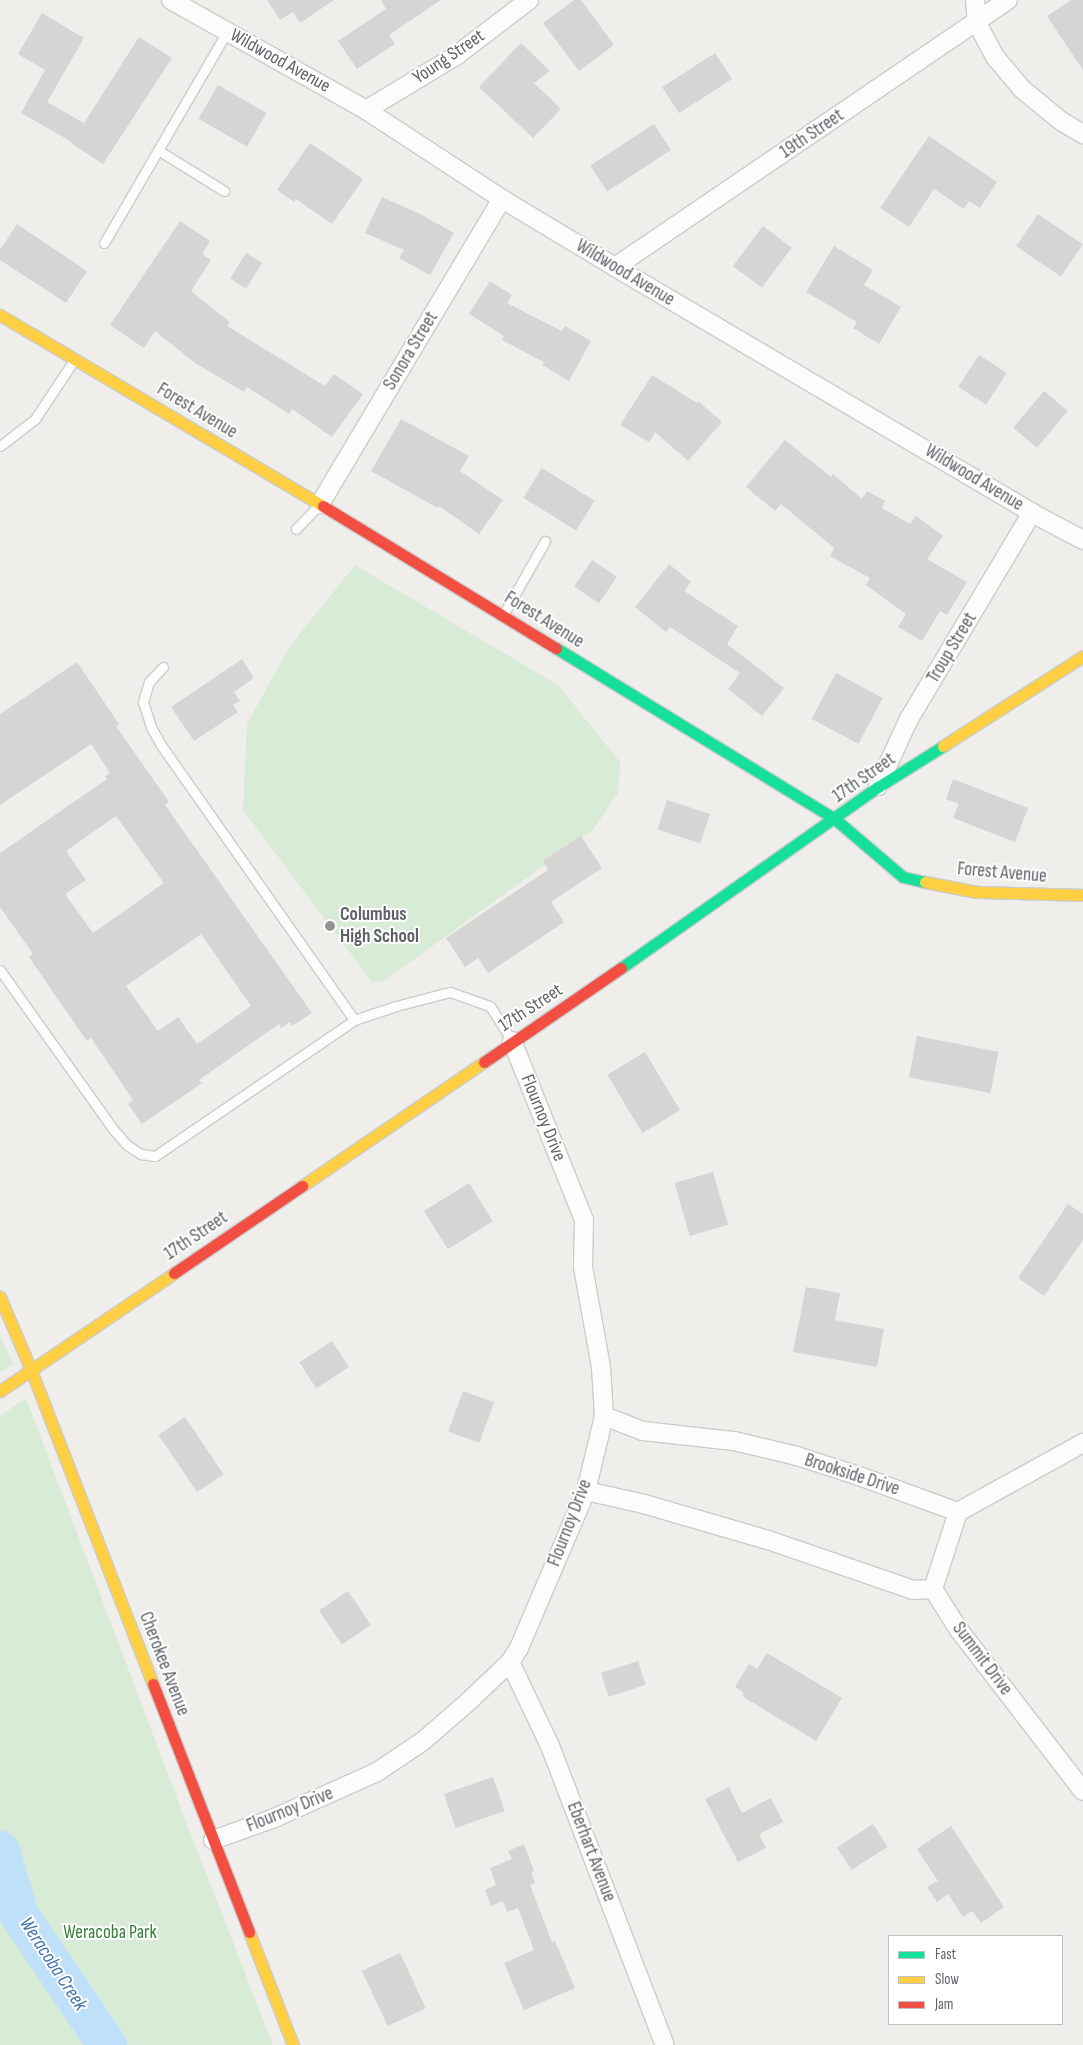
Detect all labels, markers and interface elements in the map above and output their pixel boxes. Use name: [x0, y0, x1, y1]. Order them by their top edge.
street label: Wildwood Avenue: [226, 24, 334, 98]
street label: Young Street: [409, 25, 489, 89]
street label: 19th Street: [776, 104, 848, 164]
street label: Wildwood Avenue: [572, 235, 678, 311]
street label: Sonora Street: [379, 308, 443, 394]
street label: Forest Avenue: [153, 378, 241, 444]
street label: Wildwood Avenue: [921, 440, 1027, 516]
street label: Forest Avenue: [500, 587, 588, 653]
street label: Troup Street: [922, 609, 982, 687]
street label: 17th Street: [828, 748, 900, 808]
street label: Forest Avenue: [956, 858, 1048, 888]
place label: Columbus High School: [340, 904, 419, 948]
marker: Columbus High School: [324, 920, 336, 932]
street label: 17th Street: [495, 979, 567, 1037]
street label: Flournoy Drive: [515, 1071, 571, 1165]
street label: 17th Street: [160, 1207, 232, 1265]
street label: Brookside Drive: [802, 1449, 902, 1501]
street label: Flournoy Drive: [543, 1476, 597, 1570]
street label: Cherokee Avenue: [134, 1609, 194, 1719]
street label: Summit Drive: [947, 1618, 1017, 1700]
street label: Flournoy Drive: [243, 1782, 337, 1838]
street label: Eberhart Avenue: [562, 1799, 620, 1905]
water label: Weracoba Creek: [14, 1913, 92, 2015]
park label: Weracoba Park: [63, 1922, 157, 1944]
legend: [888, 1935, 1063, 2025]
text: Fast: [935, 1945, 956, 1964]
text: Slow: [935, 1970, 959, 1989]
text: Jam: [935, 1995, 953, 2014]

